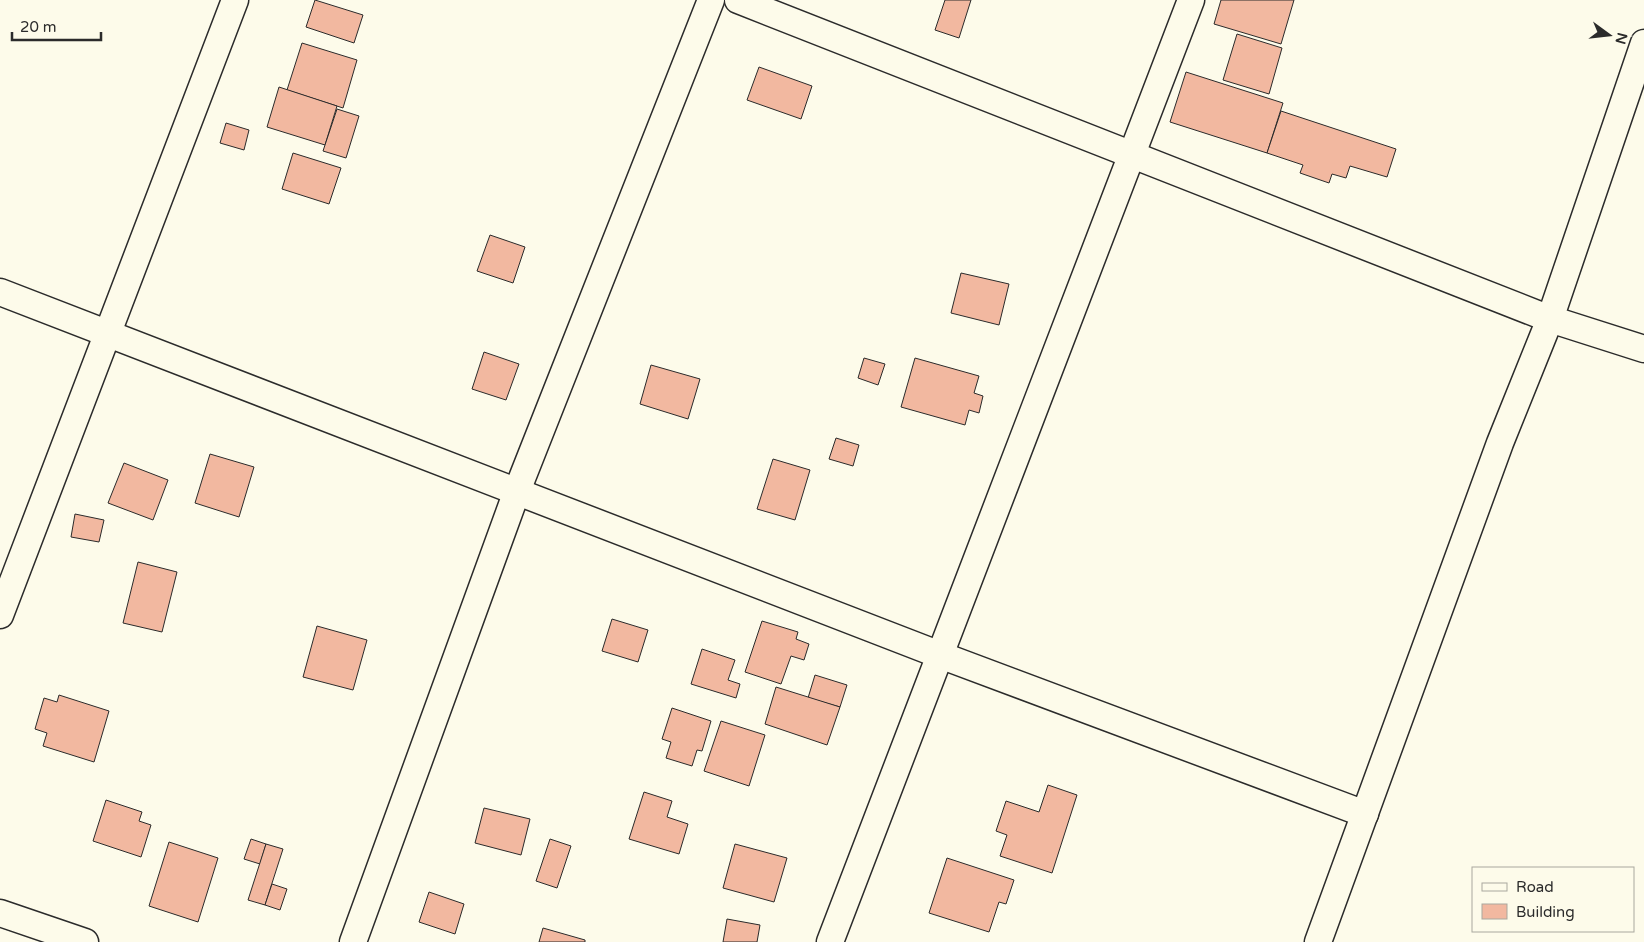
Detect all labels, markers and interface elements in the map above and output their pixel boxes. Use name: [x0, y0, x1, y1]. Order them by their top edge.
scale bar: [12, 10, 101, 42]
north arrow: [1584, 10, 1634, 60]
text: 20 m: [20, 18, 57, 36]
text: N: [1611, 31, 1631, 46]
legend: [1472, 867, 1634, 932]
text: Road: [1516, 878, 1554, 896]
text: Building: [1516, 903, 1575, 921]

